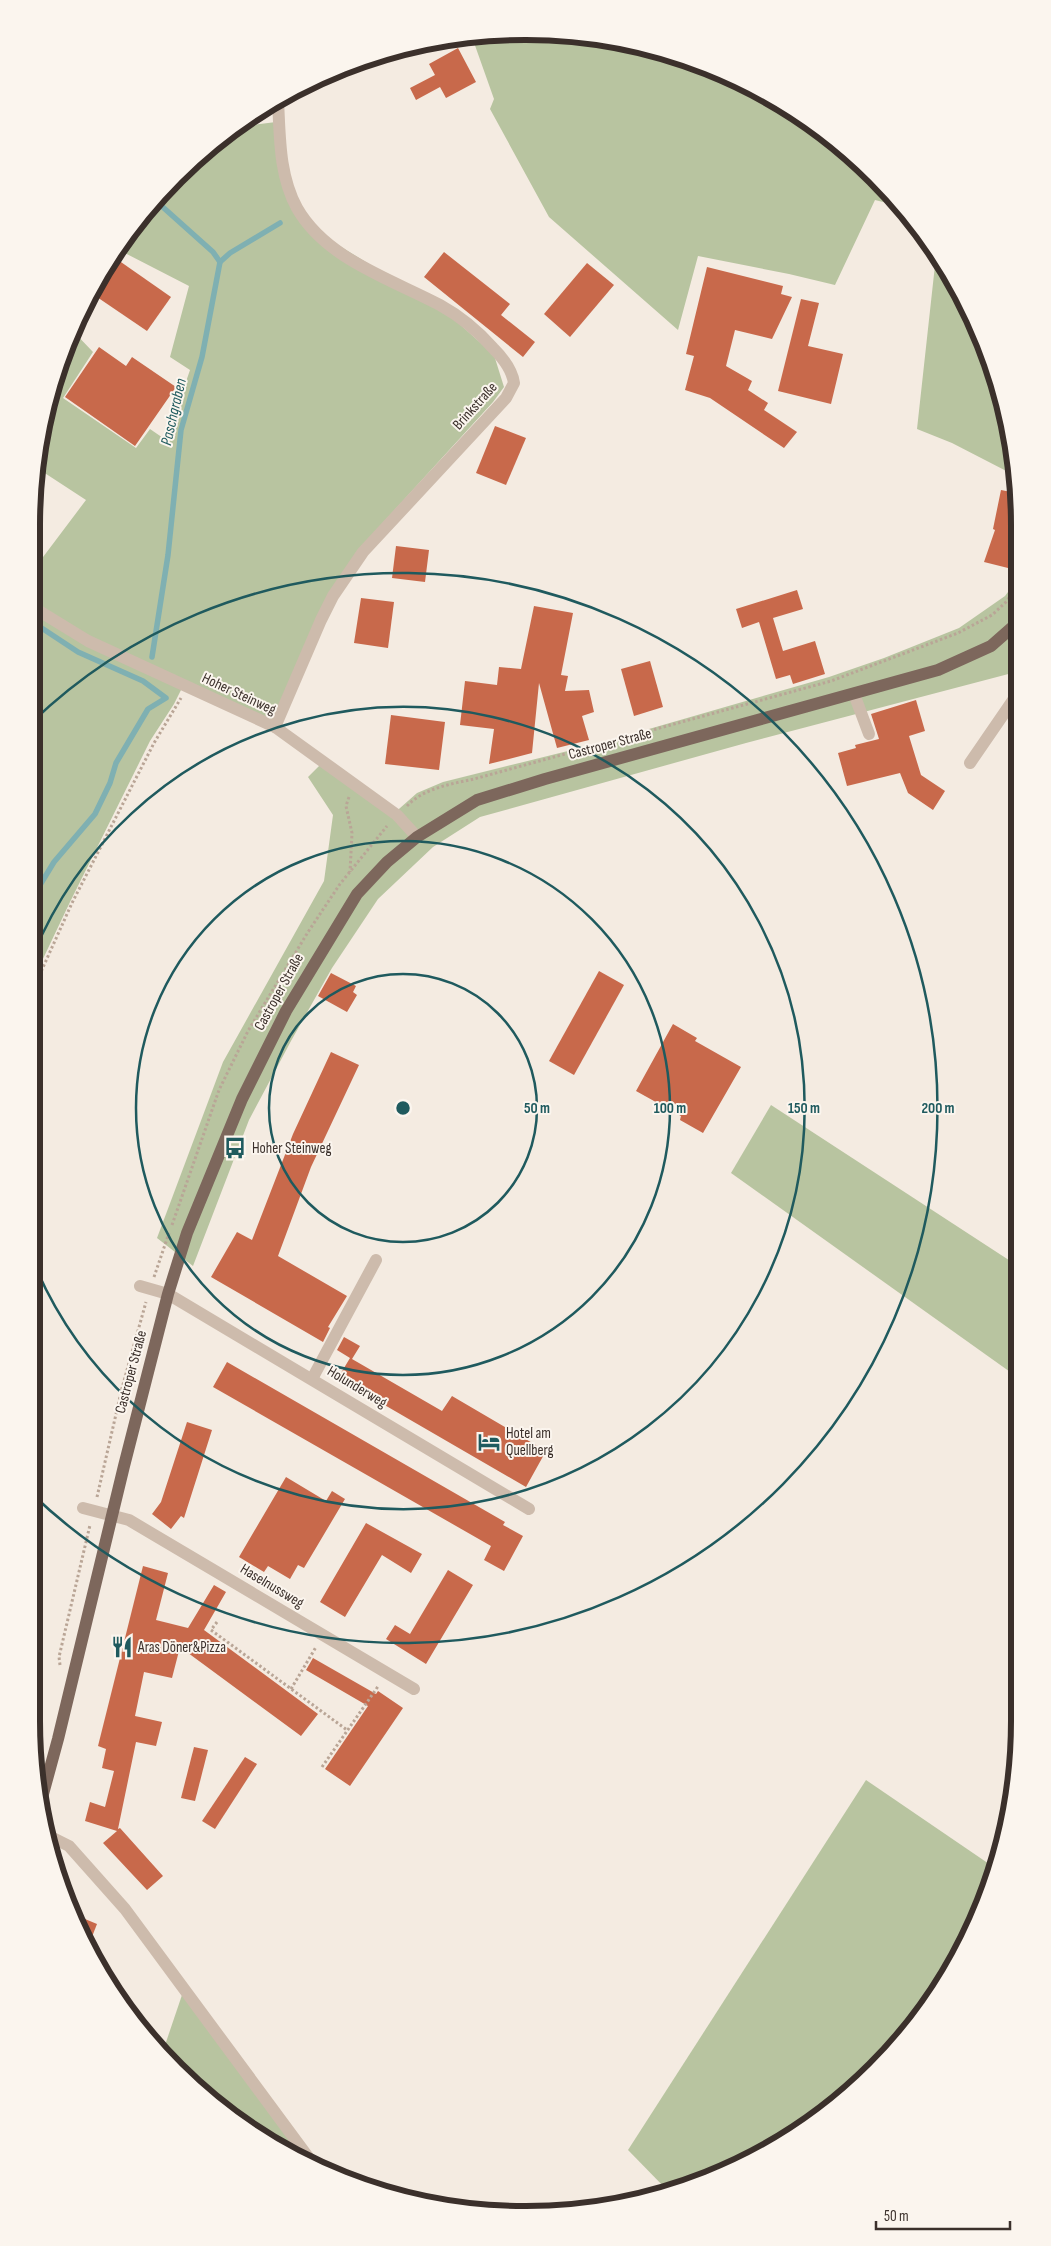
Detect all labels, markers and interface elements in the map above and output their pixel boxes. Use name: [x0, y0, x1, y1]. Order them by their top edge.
water label: Paschgraben: [157, 376, 191, 447]
street label: Brinkstraße: [449, 378, 501, 434]
street label: Hoher Steinweg: [199, 669, 279, 719]
street label: Castroper Straße: [566, 724, 654, 764]
street label: Castroper Straße: [250, 950, 308, 1034]
centre of rings: [394, 1099, 412, 1117]
text: 50 m: [524, 1099, 550, 1118]
text: 100 m: [654, 1099, 686, 1118]
text: 150 m: [788, 1099, 820, 1118]
text: 200 m: [921, 1099, 955, 1118]
bus stop icon: Hoher Steinweg: [222, 1135, 248, 1161]
place label: Hoher Steinweg: [252, 1139, 331, 1158]
street label: Castroper Straße: [111, 1328, 151, 1416]
street label: Holunderweg: [324, 1362, 390, 1412]
place label: Hotel am Quellberg: [506, 1424, 553, 1460]
hotel icon: Hotel am Quellberg: [476, 1429, 502, 1455]
street label: Haselnussweg: [237, 1560, 307, 1613]
restaurant icon: Aras Döner&Pizza: [109, 1634, 135, 1660]
place label: Aras Döner&Pizza: [137, 1638, 226, 1657]
scale bar: [876, 2198, 1010, 2230]
text: 50 m: [884, 2207, 909, 2226]

